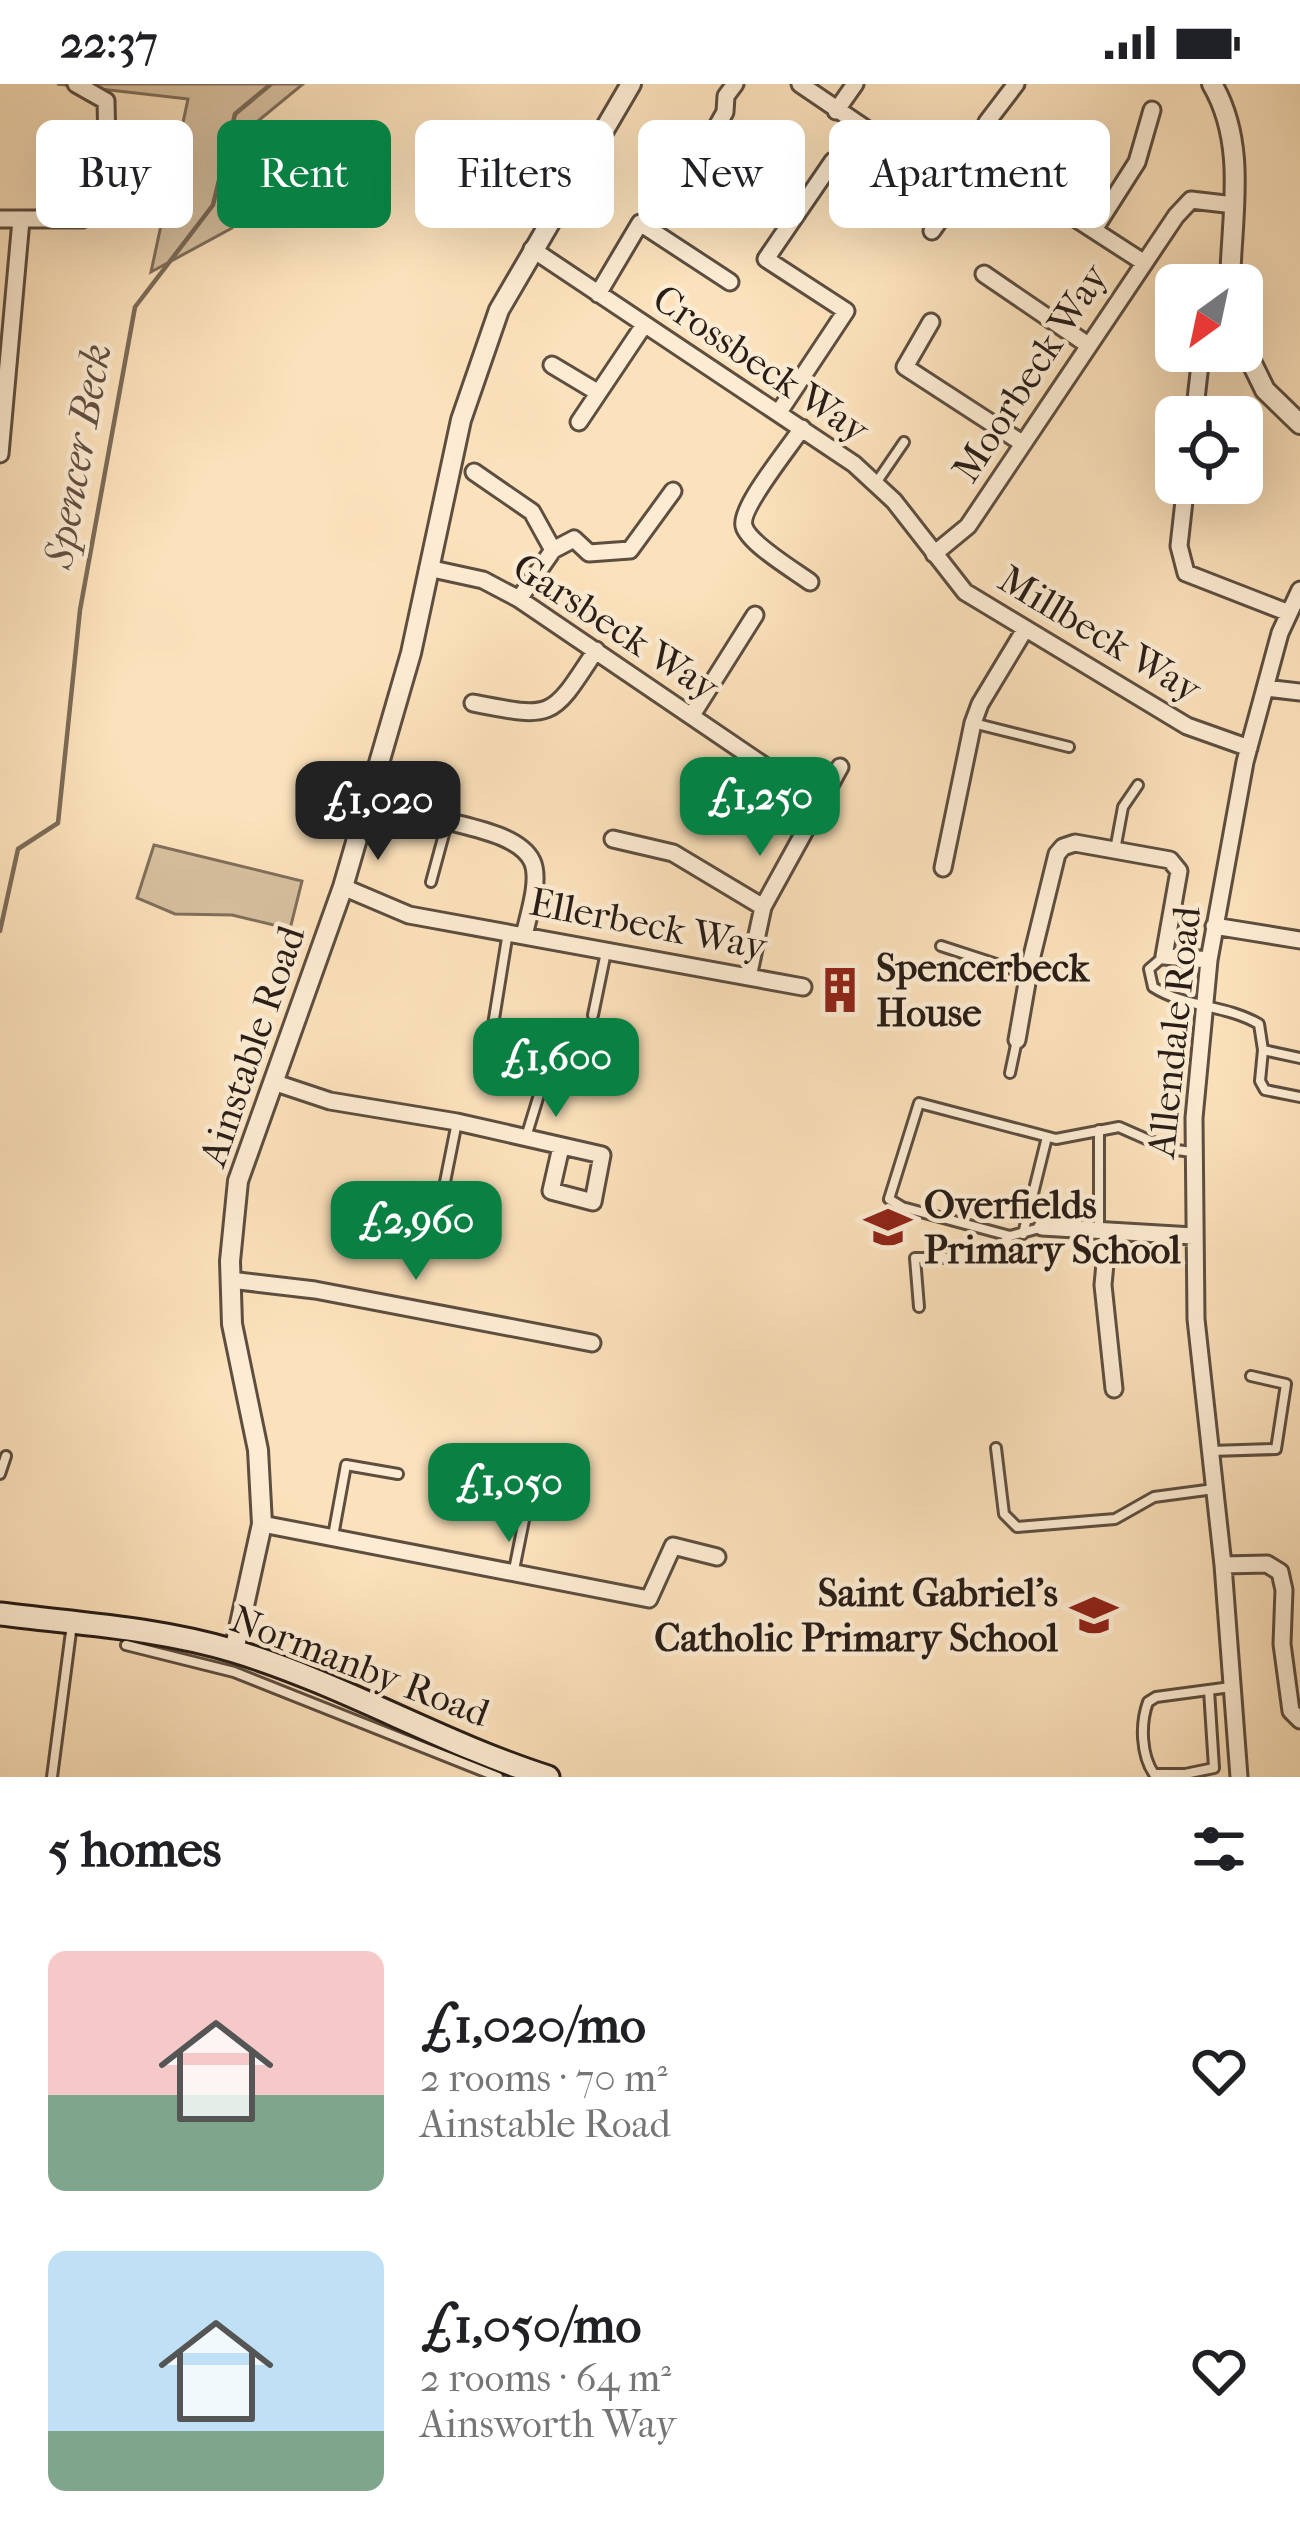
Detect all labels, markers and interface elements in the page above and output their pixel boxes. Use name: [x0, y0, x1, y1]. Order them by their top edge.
text: 22:37: [60, 16, 157, 69]
chip: Buy: [36, 120, 193, 228]
chip: Rent: [217, 120, 391, 228]
chip: Filters: [415, 120, 614, 228]
chip: New: [638, 120, 805, 228]
chip: Apartment: [829, 120, 1110, 228]
street label: Moorbeck Way: [943, 255, 1118, 490]
north arrow: [1155, 264, 1263, 372]
map controls: [1155, 264, 1263, 504]
street label: Crossbeck Way: [644, 275, 879, 454]
water label: Spencer Beck: [34, 340, 122, 573]
button: locate: [1155, 396, 1263, 504]
street label: Garsbeck Way: [505, 544, 728, 711]
street label: Millbeck Way: [991, 556, 1210, 713]
pin: £1,250: [662, 757, 858, 859]
pin: £1,020: [280, 761, 476, 863]
text: £1,250: [707, 773, 813, 819]
text: £1,020: [322, 777, 434, 823]
street label: Ellerbeck Way: [526, 879, 771, 970]
street label: Allendale Road: [1138, 903, 1210, 1162]
street label: Ainstable Road: [189, 919, 315, 1174]
place label: Spencerbeck House: [876, 945, 1090, 1036]
building icon: Spencerbeck House: [815, 965, 865, 1015]
pin: £1,600: [458, 1018, 654, 1120]
text: £1,600: [500, 1034, 612, 1080]
pin: £2,960: [318, 1181, 514, 1283]
place label: Overfields Primary School: [924, 1182, 1181, 1273]
text: £2,960: [358, 1197, 474, 1243]
school or university icon: Overfields Primary School: [863, 1202, 913, 1252]
pin: £1,050: [411, 1443, 607, 1545]
text: £1,050: [455, 1459, 563, 1505]
place label: Saint Gabriel's Catholic Primary School: [654, 1570, 1058, 1661]
school or university icon: Saint Gabriel's Catholic Primary School: [1069, 1590, 1119, 1640]
street label: Normanby Road: [224, 1596, 496, 1737]
icon: filters: [1186, 1816, 1252, 1882]
text: 5 homes: [48, 1819, 221, 1879]
text: £1,020/mo: [420, 1995, 646, 2055]
icon: home: [144, 1999, 288, 2143]
icon: heart: [1186, 2038, 1252, 2104]
text: 2 rooms · 70 m²: [420, 2055, 668, 2101]
text: Ainstable Road: [420, 2101, 671, 2147]
text: £1,050/mo: [420, 2295, 641, 2355]
icon: home: [144, 2299, 288, 2443]
icon: heart: [1186, 2338, 1252, 2404]
text: 2 rooms · 64 m²: [420, 2355, 671, 2401]
text: Ainsworth Way: [420, 2401, 676, 2447]

